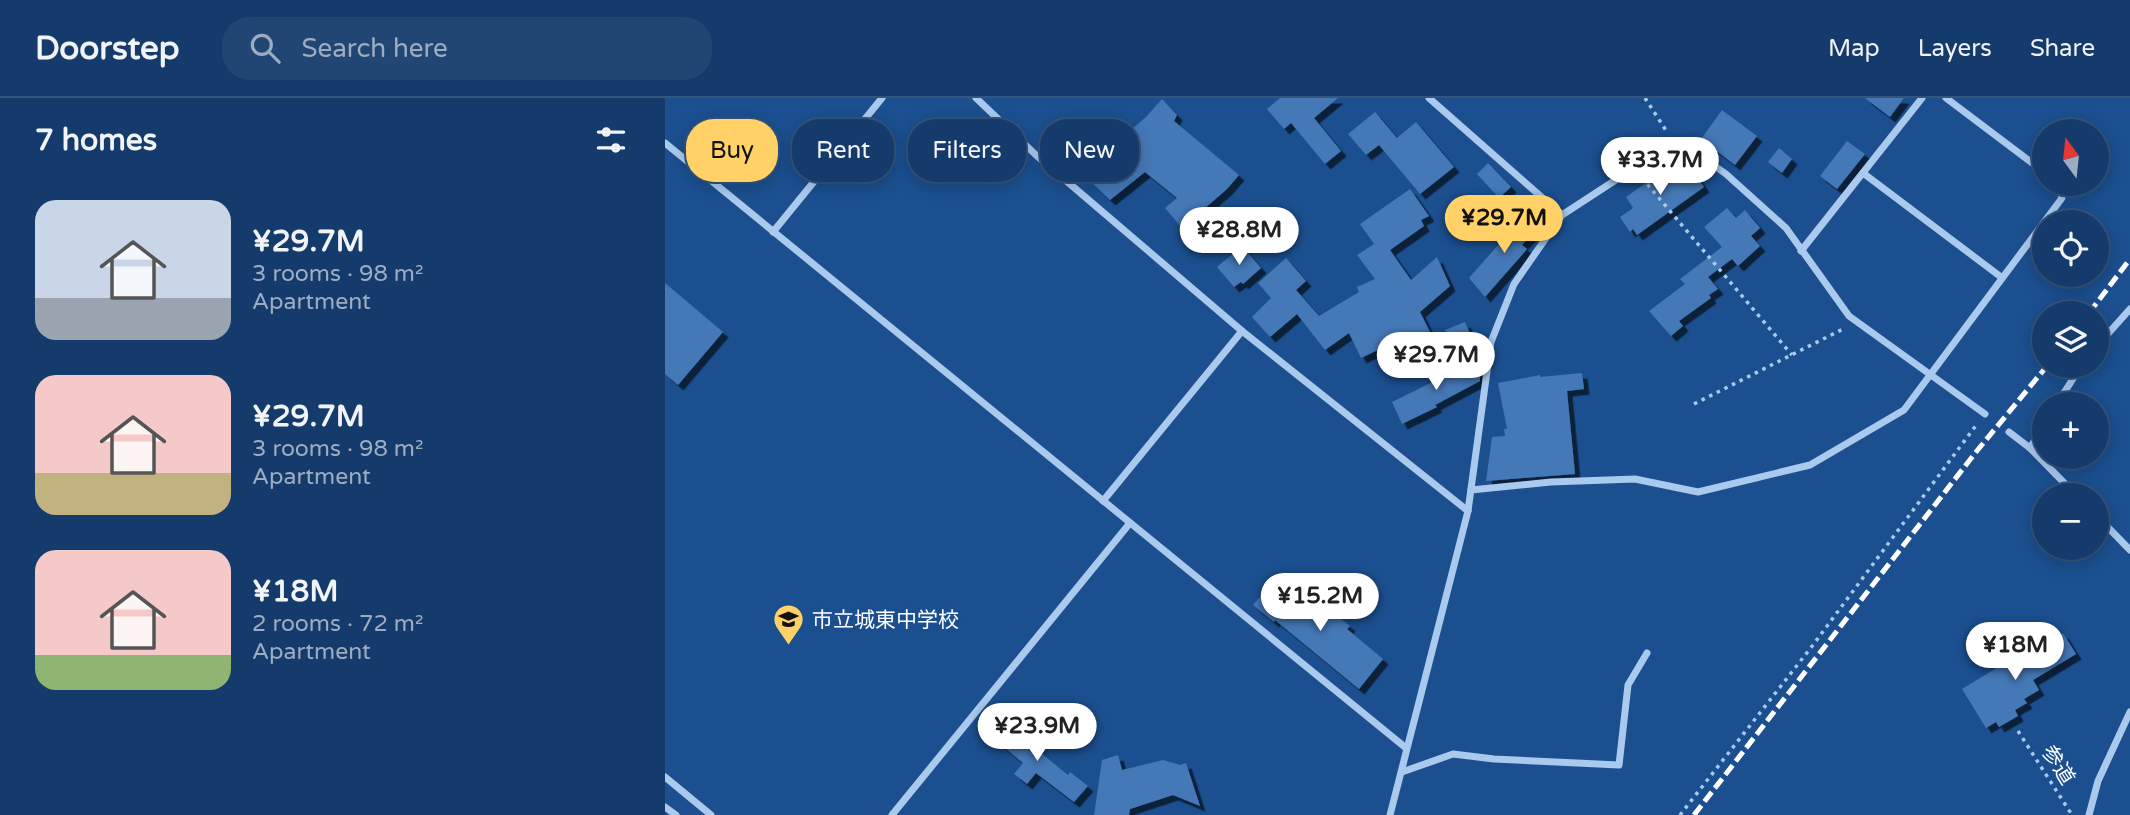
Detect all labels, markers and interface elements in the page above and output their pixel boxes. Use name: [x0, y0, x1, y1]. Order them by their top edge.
search box: [222, 17, 712, 80]
text: Doorstep: [35, 29, 180, 68]
icon: search: [246, 29, 284, 67]
text: Search here: [302, 33, 448, 64]
text: Map: [1828, 34, 1880, 63]
text: Layers: [1918, 34, 1992, 63]
text: Share: [2030, 34, 2095, 63]
chip: Buy: [686, 119, 778, 182]
chip: Rent: [792, 119, 894, 182]
chip: Filters: [908, 119, 1026, 182]
chip: New: [1040, 119, 1139, 182]
north arrow: [2032, 119, 2109, 196]
map controls: [2032, 119, 2109, 560]
icon: filters: [592, 121, 630, 159]
text: 7 homes: [35, 122, 157, 159]
pin: ¥33.7M: [1603, 138, 1717, 197]
text: ¥33.7M: [1617, 146, 1703, 174]
pin: ¥29.7M: [1447, 195, 1561, 255]
text: ¥29.7M: [1461, 204, 1547, 232]
pin: ¥28.8M: [1182, 208, 1296, 267]
button: locate: [2032, 210, 2109, 287]
text: ¥28.8M: [1196, 216, 1282, 244]
text: ¥29.7M: [252, 223, 365, 260]
icon: home: [91, 228, 175, 312]
text: 3 rooms · 98 m²: [252, 260, 423, 288]
text: Apartment: [252, 288, 371, 316]
button: layers: [2032, 301, 2109, 378]
pin: ¥29.7M: [1379, 332, 1493, 392]
text: ¥29.7M: [1393, 341, 1479, 369]
button: +: [2032, 392, 2109, 469]
text: ¥29.7M: [252, 398, 365, 435]
icon: home: [91, 403, 175, 487]
text: 3 rooms · 98 m²: [252, 435, 423, 463]
text: Apartment: [252, 463, 371, 491]
button: −: [2032, 483, 2109, 560]
text: ¥18M: [252, 573, 338, 610]
pin: ¥15.2M: [1263, 574, 1377, 633]
icon: home: [91, 578, 175, 662]
text: ¥15.2M: [1277, 582, 1363, 610]
school or university icon: 市立城東中学校: [772, 603, 806, 647]
place label: 市立城東中学校: [812, 608, 959, 633]
text: 2 rooms · 72 m²: [252, 610, 423, 638]
pin: ¥18M: [1974, 622, 2056, 682]
text: ¥18M: [1982, 631, 2048, 659]
text: Apartment: [252, 638, 371, 666]
pin: ¥23.9M: [980, 704, 1094, 763]
text: ¥23.9M: [994, 712, 1080, 740]
street label: 参道: [2036, 741, 2080, 789]

